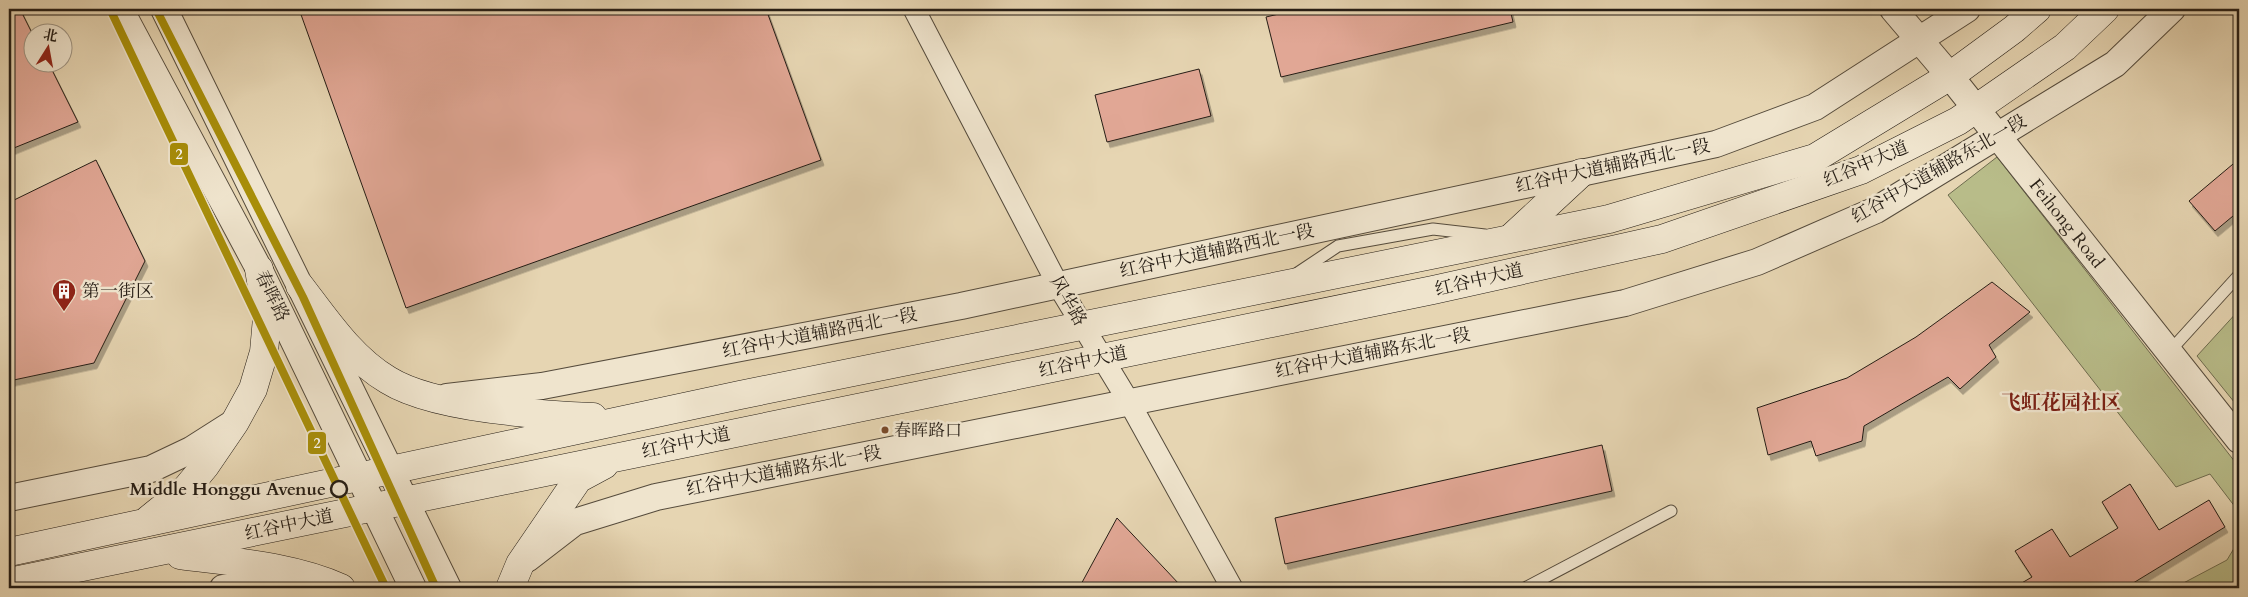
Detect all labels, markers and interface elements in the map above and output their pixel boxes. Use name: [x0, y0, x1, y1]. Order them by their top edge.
north arrow: [22, 22, 72, 72]
text: 北: [42, 25, 59, 46]
street label: 红谷中大道辅路东北一段: [1847, 109, 2031, 229]
street label: 红谷中大道辅路西北一段: [1514, 133, 1712, 199]
street label: 红谷中大道: [1820, 135, 1912, 193]
line badge: 2: [169, 142, 189, 166]
text: 2: [175, 145, 183, 164]
street label: Feihong Road: [2024, 173, 2111, 274]
street label: 红谷中大道辅路西北一段: [1118, 218, 1316, 284]
street label: 红谷中大道: [1432, 258, 1526, 302]
street label: 春晖路: [249, 266, 295, 326]
street label: 风华路: [1044, 271, 1092, 331]
building icon: 第一街区: [51, 278, 77, 312]
place label: 第一街区: [82, 279, 154, 304]
street label: 红谷中大道辅路西北一段: [720, 302, 920, 364]
street label: 红谷中大道辅路东北一段: [1273, 322, 1473, 384]
street label: 红谷中大道: [1036, 340, 1130, 384]
district label: 飞虹花园社区: [2001, 389, 2121, 416]
place label: 春晖路口: [894, 419, 962, 442]
street label: 红谷中大道: [639, 421, 733, 465]
marker: 春晖路口: [880, 425, 890, 435]
line badge: 2: [307, 431, 327, 455]
text: 2: [313, 434, 321, 453]
street label: 红谷中大道辅路东北一段: [684, 440, 884, 502]
place label: Middle Honggu Avenue: [130, 477, 326, 502]
marker: Middle Honggu Avenue: [330, 480, 348, 498]
street label: 红谷中大道: [242, 503, 336, 547]

